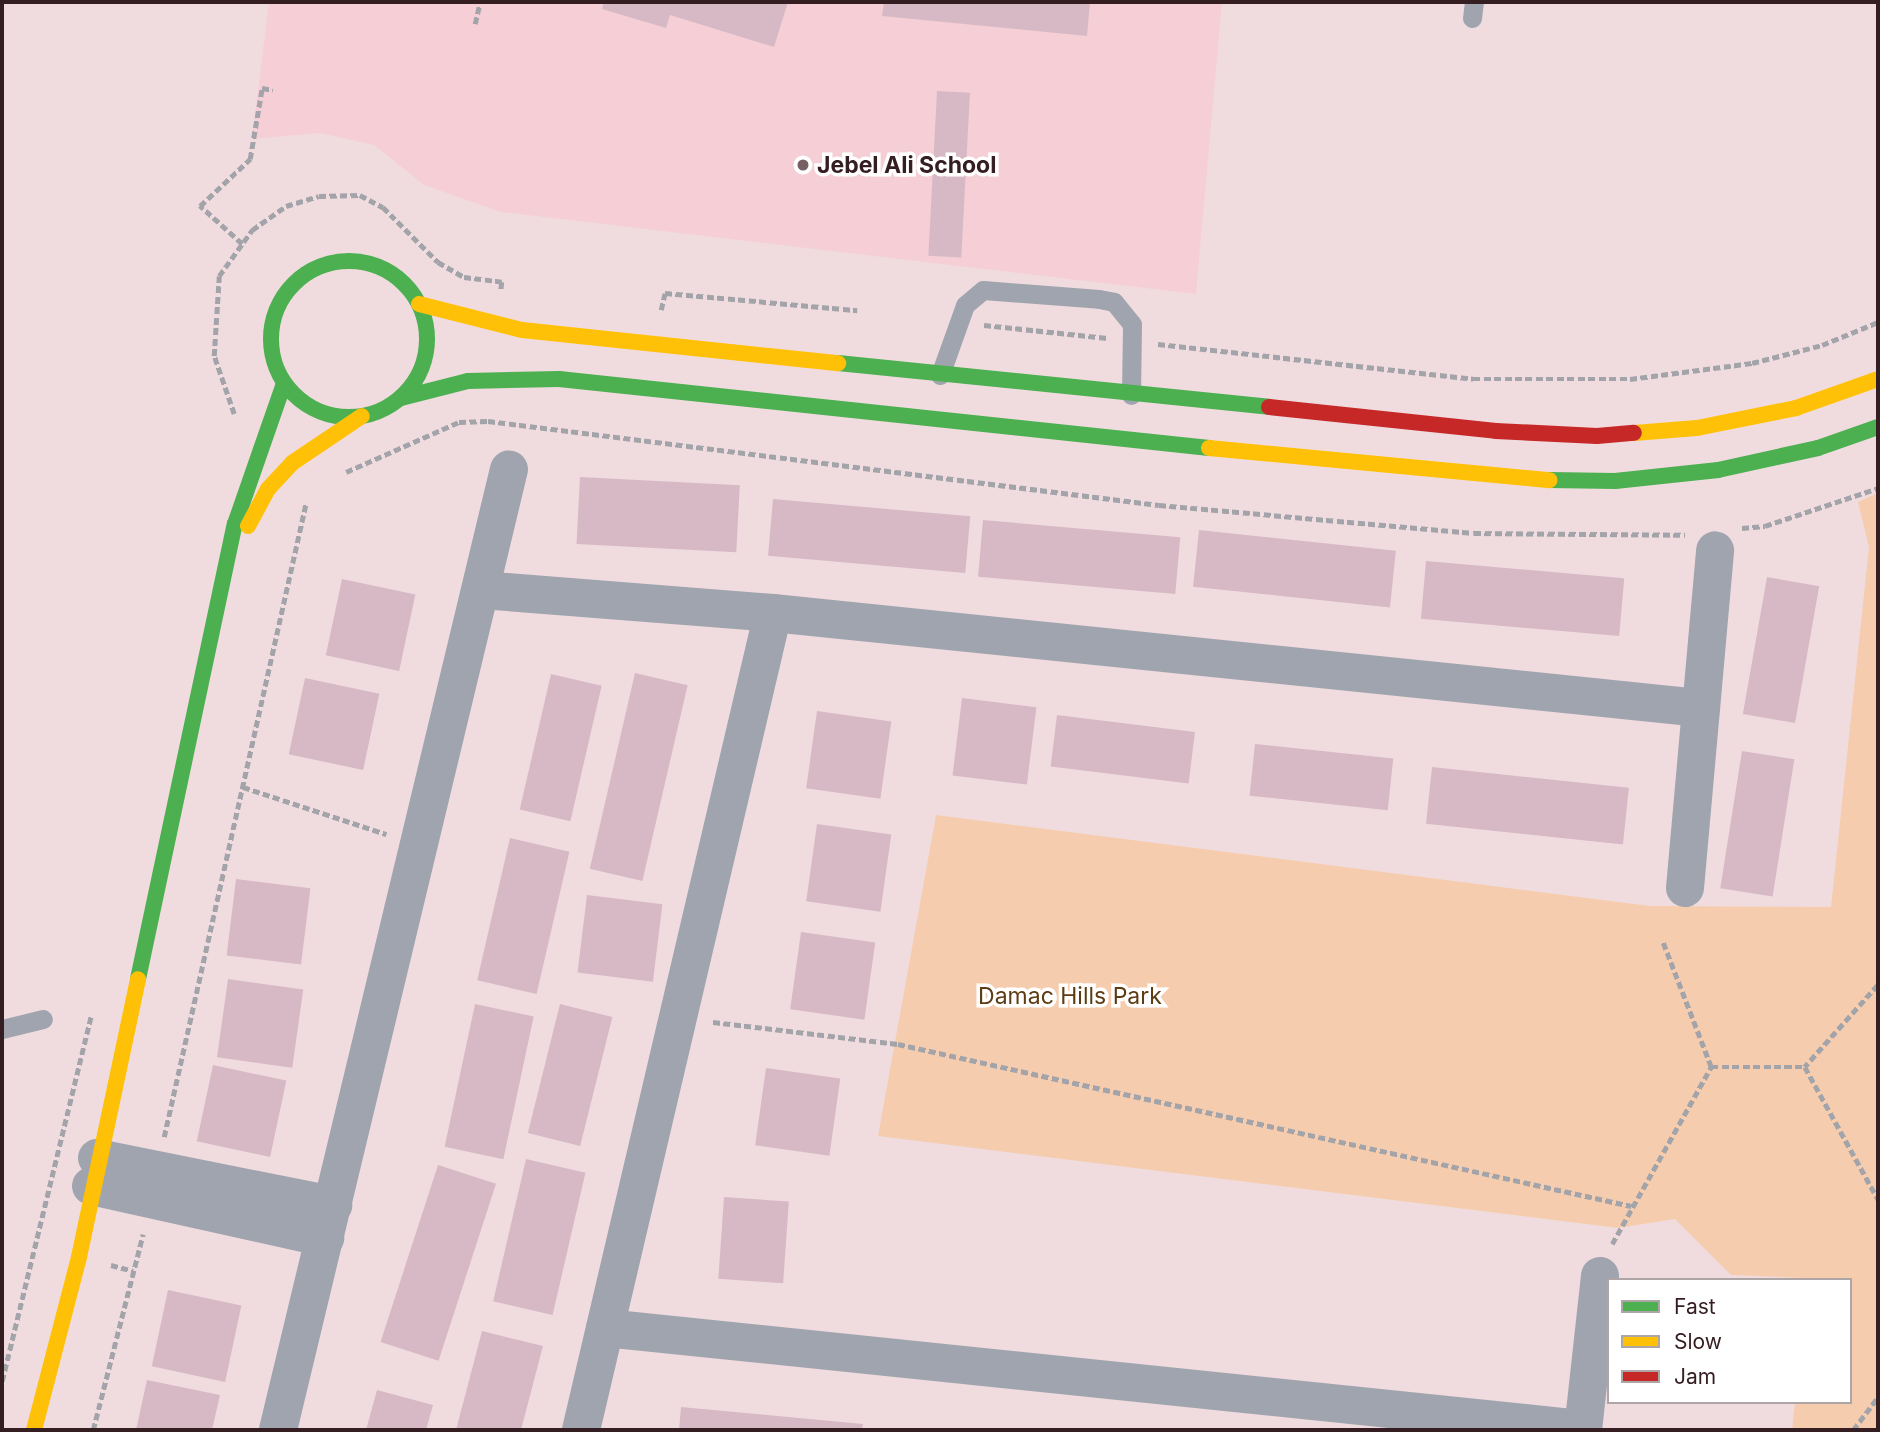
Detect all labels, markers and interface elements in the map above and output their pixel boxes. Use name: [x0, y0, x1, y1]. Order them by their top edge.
place label: Jebel Ali School: [817, 151, 996, 179]
marker: Jebel Ali School: [795, 157, 811, 173]
park label: Damac Hills Park: [978, 982, 1162, 1010]
legend: [1607, 1278, 1852, 1404]
text: Fast: [1674, 1294, 1716, 1319]
text: Slow: [1674, 1329, 1722, 1354]
text: Jam: [1674, 1364, 1716, 1389]

